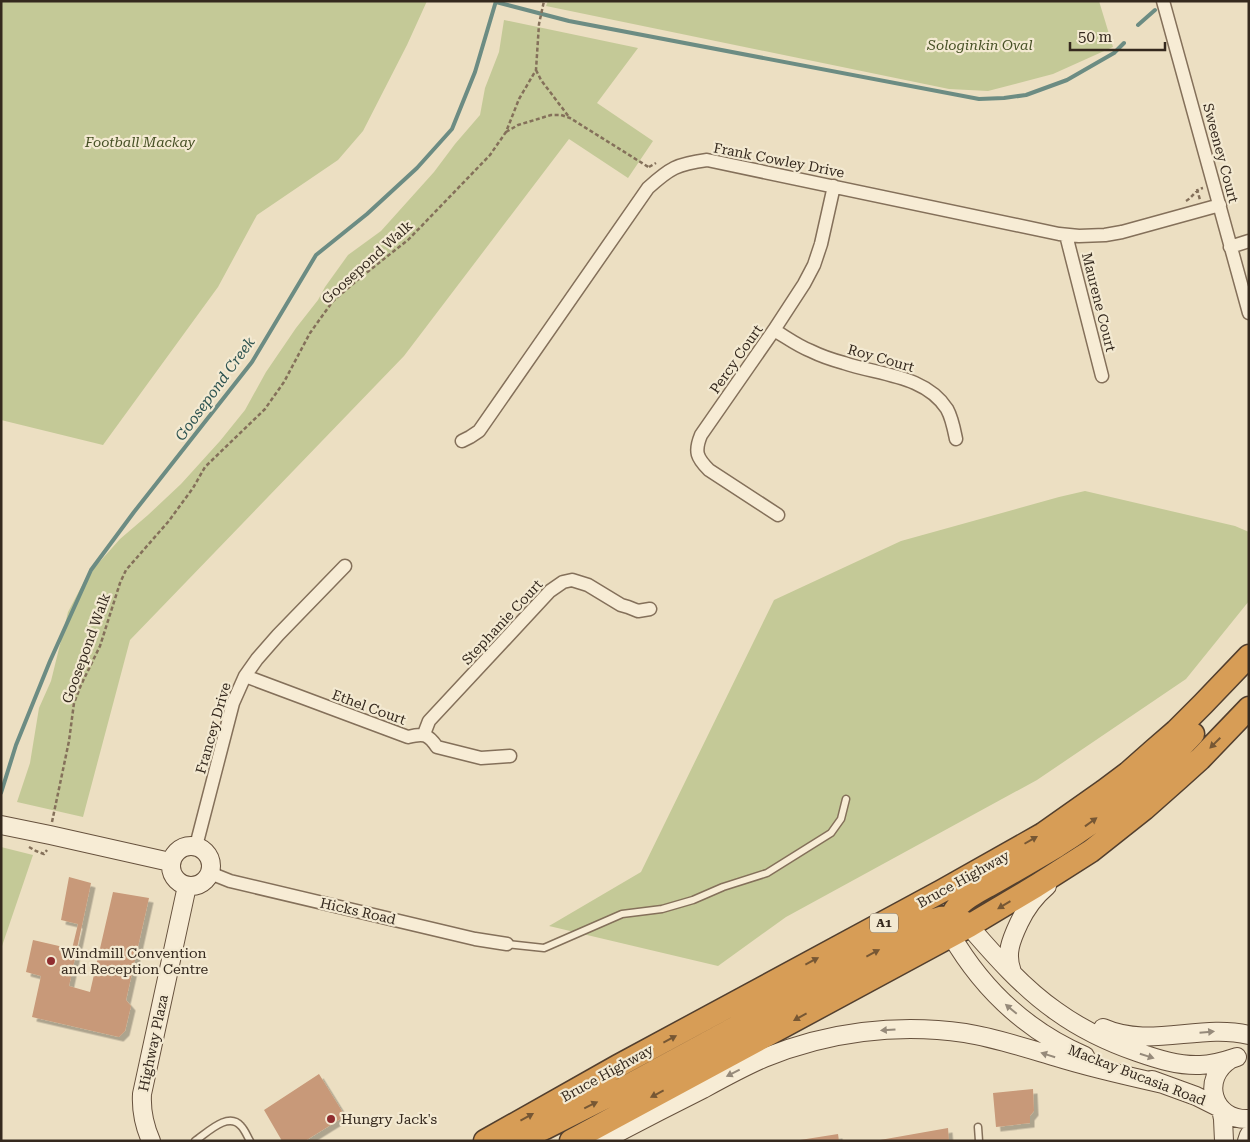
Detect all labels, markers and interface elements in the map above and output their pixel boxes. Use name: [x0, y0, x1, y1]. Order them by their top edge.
scale bar: [1070, 20, 1165, 52]
text: 50 m: [1078, 28, 1113, 46]
park label: Sologinkin Oval: [926, 37, 1033, 53]
street label: Sweeney Court: [1200, 101, 1242, 205]
park label: Football Mackay: [84, 134, 196, 150]
street label: Frank Cowley Drive: [712, 139, 846, 181]
street label: Goosepond Walk: [318, 217, 416, 307]
street label: Maurene Court: [1079, 251, 1119, 353]
street label: Percy Court: [706, 322, 766, 396]
water label: Goosepond Creek: [171, 333, 259, 444]
street label: Roy Court: [846, 341, 916, 375]
street label: Stephanie Court: [458, 576, 546, 668]
street label: Goosepond Walk: [59, 590, 113, 705]
street label: Francey Drive: [192, 680, 234, 775]
street label: Ethel Court: [330, 686, 408, 728]
one-way arrow: [1209, 737, 1221, 749]
one-way arrow: [1084, 817, 1097, 828]
one-way arrow: [1025, 836, 1038, 845]
street label: Bruce Highway: [914, 847, 1012, 911]
street label: Hicks Road: [319, 895, 397, 927]
one-way arrow: [997, 901, 1010, 910]
road number: A1: [870, 914, 898, 932]
place label: Windmill Convention and Reception Centre: [61, 945, 209, 977]
one-way arrow: [866, 949, 879, 958]
marker: Windmill Convention and Reception Centre: [45, 955, 57, 967]
one-way arrow: [805, 957, 820, 965]
street label: Highway Plaza: [135, 993, 171, 1093]
one-way arrow: [1004, 1004, 1017, 1015]
one-way arrow: [793, 1013, 806, 1022]
one-way arrow: [880, 1026, 896, 1034]
one-way arrow: [1200, 1028, 1216, 1036]
one-way arrow: [663, 1034, 676, 1043]
street label: Bruce Highway: [558, 1041, 656, 1105]
street label: Mackay Bucasia Road: [1066, 1041, 1208, 1109]
one-way arrow: [1040, 1050, 1055, 1058]
one-way arrow: [1140, 1052, 1155, 1060]
one-way arrow: [726, 1069, 740, 1077]
one-way arrow: [650, 1090, 663, 1099]
one-way arrow: [584, 1101, 598, 1109]
place label: Hungry Jack's: [341, 1111, 438, 1127]
one-way arrow: [520, 1112, 534, 1121]
marker: Hungry Jack's: [325, 1113, 337, 1125]

